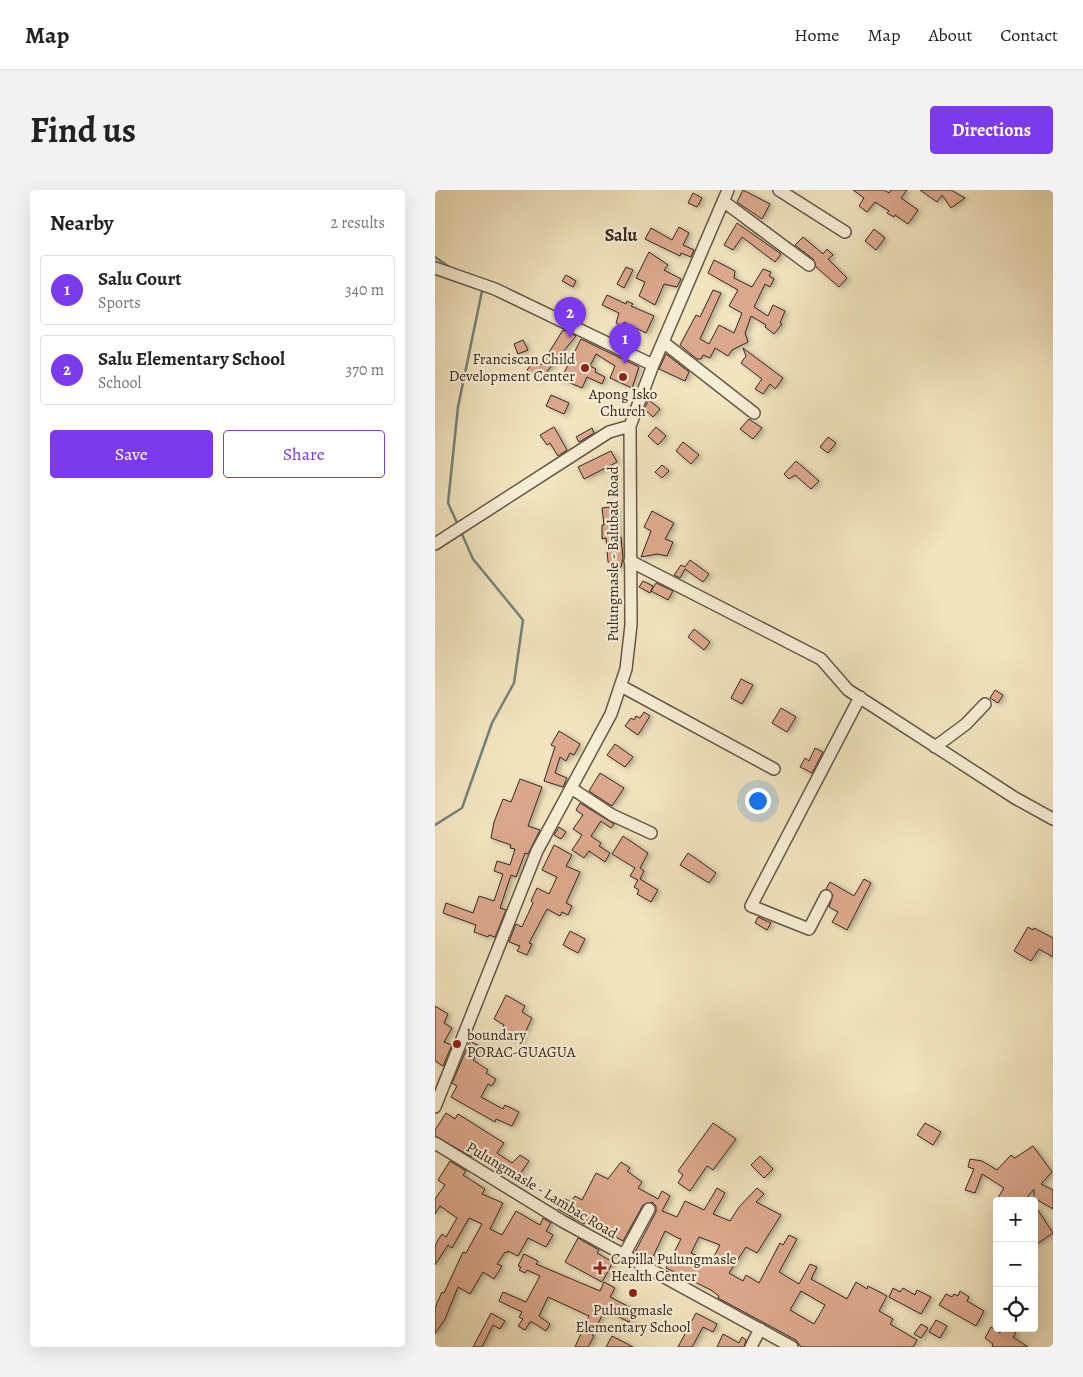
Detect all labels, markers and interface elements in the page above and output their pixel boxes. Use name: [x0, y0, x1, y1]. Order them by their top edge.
text: Map: [25, 19, 69, 51]
text: Home: [794, 23, 839, 47]
text: Map: [867, 23, 900, 47]
text: About: [928, 23, 972, 47]
text: Contact: [1000, 23, 1058, 47]
text: Find us: [30, 106, 136, 154]
button: Directions: [930, 106, 1053, 154]
text: Nearby: [50, 209, 113, 237]
text: 2 results: [330, 212, 385, 234]
district label: Salu: [605, 223, 638, 247]
text: Salu Court: [98, 266, 182, 292]
text: 1: [64, 279, 70, 301]
text: 340 m: [345, 279, 384, 301]
text: Sports: [98, 292, 141, 314]
pin: 2: [554, 297, 586, 338]
pin: 1: [609, 323, 641, 364]
text: Salu Elementary School: [98, 346, 285, 372]
place label: Franciscan Child Development Center: [449, 349, 576, 386]
text: 2: [63, 359, 71, 381]
text: 370 m: [346, 359, 384, 381]
marker: Franciscan Child Development Center: [579, 362, 591, 374]
marker: Apong Isko Church: [617, 371, 629, 383]
text: School: [98, 372, 141, 394]
place label: Apong Isko Church: [588, 384, 657, 421]
button: Save: [50, 430, 213, 478]
button: Share: [223, 430, 385, 478]
street label: Pulungmasle - Balubad Road: [603, 465, 623, 642]
your location: [745, 788, 771, 814]
place label: boundary PORAC-GUAGUA: [467, 1025, 576, 1062]
marker: boundary PORAC-GUAGUA: [451, 1038, 463, 1050]
street label: Pulungmasle - Lambac Road: [463, 1137, 622, 1244]
map controls: [993, 1197, 1038, 1332]
button: +: [993, 1197, 1038, 1242]
button: −: [993, 1242, 1038, 1287]
place label: Capilla Pulungmasle Health Center: [611, 1249, 737, 1286]
marker: Capilla Pulungmasle Health Center: [593, 1261, 607, 1275]
marker: Pulungmasle Elementary School: [627, 1287, 639, 1299]
button: locate: [993, 1287, 1038, 1332]
place label: Pulungmasle Elementary School: [576, 1300, 691, 1337]

